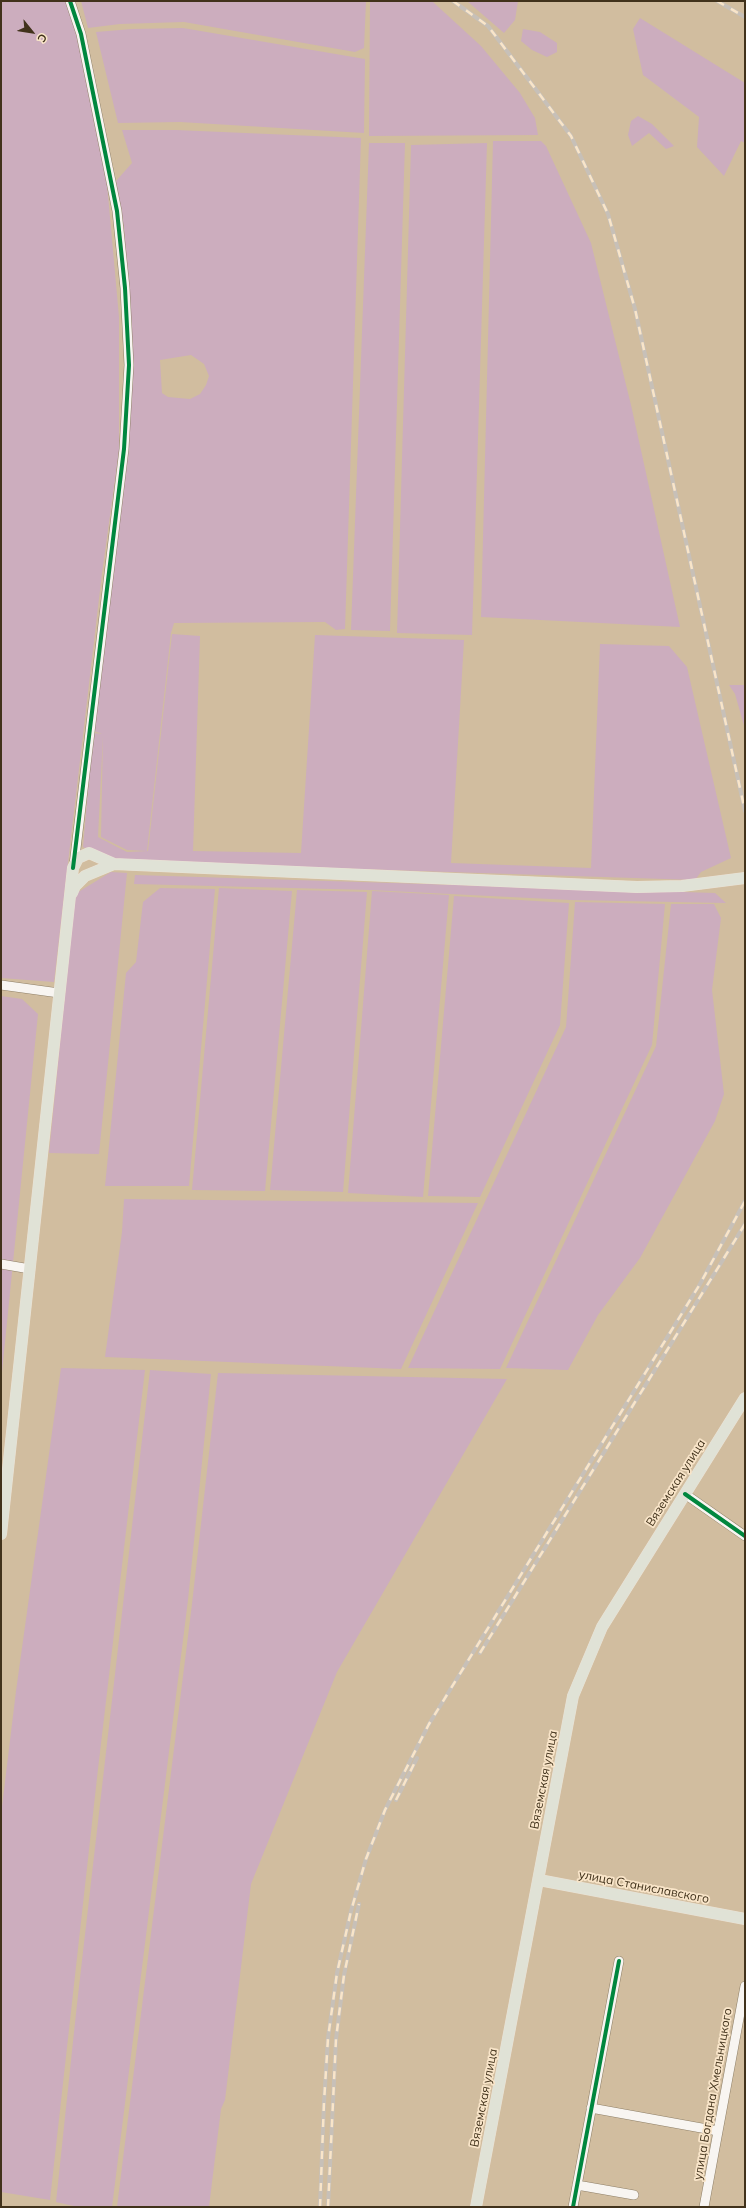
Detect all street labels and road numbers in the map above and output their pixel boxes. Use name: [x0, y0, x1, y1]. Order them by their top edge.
street label: Вяземская улица: [643, 1437, 709, 1529]
street label: Вяземская улица: [527, 1729, 561, 1831]
street label: улица Станиславского: [578, 1867, 710, 1907]
street label: улица Богдана Хмельницкого: [691, 2007, 735, 2181]
street label: Вяземская улица: [467, 2047, 501, 2149]

